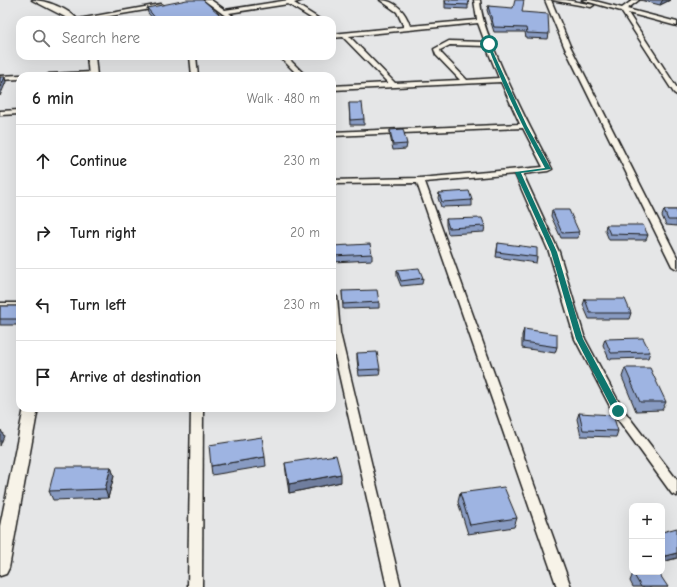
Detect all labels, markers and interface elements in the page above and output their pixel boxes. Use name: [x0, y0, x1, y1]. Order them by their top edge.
search box: [16, 16, 336, 60]
icon: search: [30, 27, 52, 49]
text: Search here: [62, 29, 140, 47]
route start: [480, 35, 498, 53]
text: 6 min: [32, 89, 74, 108]
text: Walk · 480 m: [247, 91, 320, 106]
icon: ahead: [32, 150, 54, 172]
text: Continue: [70, 152, 127, 170]
text: 230 m: [284, 153, 320, 168]
icon: right: [32, 222, 54, 244]
text: Turn right: [70, 224, 136, 242]
text: 20 m: [290, 225, 320, 240]
icon: left: [32, 294, 54, 316]
text: Turn left: [70, 296, 126, 314]
text: 230 m: [284, 297, 320, 312]
icon: arrive: [32, 366, 54, 388]
text: Arrive at destination: [70, 368, 201, 386]
route end: [609, 402, 627, 420]
map controls: [629, 503, 665, 575]
button: +: [629, 503, 665, 539]
button: −: [629, 539, 665, 575]

